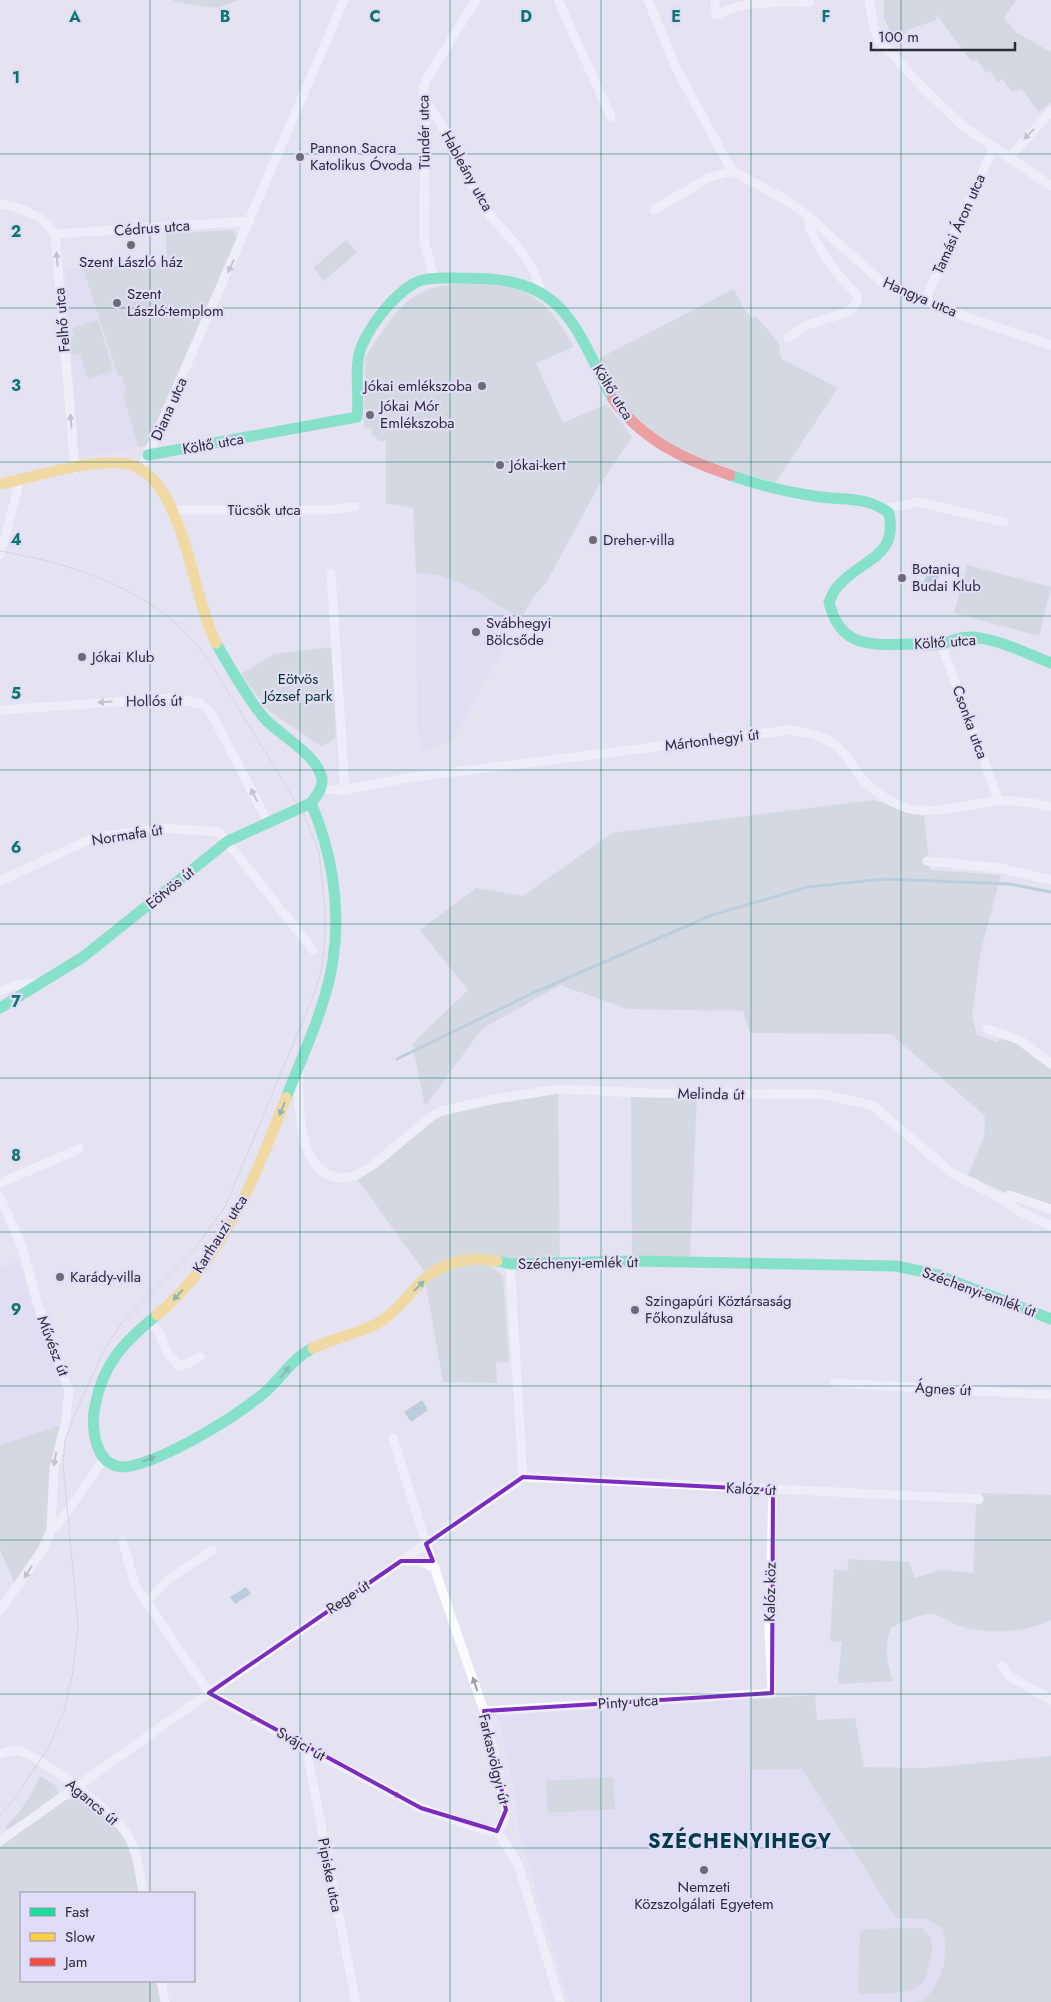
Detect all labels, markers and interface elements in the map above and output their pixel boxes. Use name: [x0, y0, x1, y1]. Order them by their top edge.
text: A: [68, 5, 81, 28]
text: B: [220, 5, 230, 28]
text: C: [369, 5, 381, 28]
text: D: [520, 5, 532, 28]
text: E: [671, 5, 681, 28]
text: F: [822, 5, 830, 28]
scale bar: [871, 20, 1015, 52]
text: 100 m: [878, 26, 919, 48]
text: 1: [12, 66, 20, 89]
street label: Tündér utca: [412, 95, 436, 169]
street label: Hableány utca: [436, 126, 498, 216]
one-way arrow: [1023, 128, 1035, 140]
place label: Pannon Sacra Katolikus Óvoda: [310, 137, 412, 176]
marker: Pannon Sacra Katolikus Óvoda: [294, 151, 306, 163]
street label: Tamási Áron utca: [927, 170, 991, 278]
street label: Cédrus utca: [113, 214, 191, 242]
text: 2: [11, 220, 21, 243]
marker: Szent László ház: [125, 239, 137, 251]
one-way arrow: [53, 251, 61, 267]
place label: Szent László ház: [79, 251, 183, 273]
one-way arrow: [226, 259, 234, 273]
street label: Hangya utca: [880, 272, 960, 322]
place label: Szent László-templom: [127, 283, 224, 322]
street label: Felhő utca: [48, 287, 76, 353]
marker: Szent László-templom: [111, 297, 123, 309]
street label: Költő utca: [587, 360, 639, 424]
text: 3: [11, 374, 21, 397]
street label: Diana utca: [145, 374, 193, 444]
place label: Jókai emlékszoba: [362, 375, 472, 397]
marker: Jókai emlékszoba: [476, 380, 488, 392]
place label: Jókai Mór Emlékszoba: [378, 395, 454, 434]
marker: Jókai Mór Emlékszoba: [364, 409, 376, 421]
one-way arrow: [66, 413, 74, 429]
street label: Költő utca: [181, 428, 245, 460]
place label: Jókai-kert: [508, 454, 566, 476]
marker: Jókai-kert: [494, 459, 506, 471]
street label: Tücsök utca: [227, 499, 301, 521]
text: 4: [10, 528, 22, 551]
place label: Dreher-villa: [603, 529, 674, 551]
marker: Dreher-villa: [587, 534, 599, 546]
place label: Botaniq Budai Klub: [912, 558, 981, 597]
marker: Botaniq Budai Klub: [896, 572, 908, 584]
place label: Svábhegyi Bölcsőde: [486, 612, 551, 651]
marker: Svábhegyi Bölcsőde: [470, 626, 482, 638]
street label: Költő utca: [913, 629, 977, 655]
place label: Jókai Klub: [90, 646, 155, 668]
marker: Jókai Klub: [76, 651, 88, 663]
park label: Eötvös József park: [262, 668, 333, 707]
text: 5: [11, 682, 21, 705]
street label: Csonka utca: [947, 682, 993, 762]
street label: Hollós út: [126, 690, 183, 712]
one-way arrow: [97, 699, 113, 707]
street label: Mártonhegyi út: [664, 723, 761, 757]
one-way arrow: [250, 788, 258, 803]
street label: Normafa út: [90, 818, 164, 851]
text: 6: [11, 836, 21, 859]
street label: Eötvös út: [141, 861, 199, 914]
text: 7: [11, 990, 21, 1013]
street label: Melinda út: [677, 1082, 745, 1106]
one-way arrow: [277, 1102, 285, 1116]
text: 8: [11, 1144, 21, 1167]
street label: Karthauzi utca: [187, 1191, 253, 1277]
street label: Széchenyi-emlék út: [518, 1251, 639, 1275]
street label: Széchenyi-emlék út: [919, 1261, 1040, 1323]
place label: Karády-villa: [70, 1266, 141, 1288]
marker: Karády-villa: [54, 1271, 66, 1283]
one-way arrow: [413, 1280, 425, 1292]
one-way arrow: [172, 1289, 183, 1302]
place label: Szingapúri Köztársaság Főkonzulátusa: [645, 1290, 792, 1329]
text: 9: [11, 1298, 21, 1321]
marker: Szingapúri Köztársaság Főkonzulátusa: [629, 1304, 641, 1316]
street label: Művész út: [31, 1313, 75, 1380]
one-way arrow: [280, 1366, 291, 1379]
street label: Ágnes út: [914, 1377, 972, 1401]
one-way arrow: [51, 1452, 59, 1468]
one-way arrow: [142, 1455, 157, 1462]
street label: Kalóz út: [725, 1477, 777, 1501]
street label: Kalóz köz: [758, 1562, 782, 1622]
one-way arrow: [23, 1565, 33, 1579]
street label: Rege út: [322, 1574, 375, 1620]
one-way arrow: [471, 1676, 479, 1691]
street label: Pinty utca: [597, 1689, 659, 1715]
one-way arrow: [245, 1712, 258, 1721]
street label: Farkasvölgyi út: [473, 1712, 515, 1807]
street label: Svájci út: [273, 1722, 330, 1767]
street label: Agancs út: [61, 1773, 123, 1831]
one-way arrow: [387, 1790, 402, 1798]
district label: SZÉCHENYIHEGY: [648, 1826, 832, 1856]
street label: Pipiske utca: [312, 1836, 348, 1914]
marker: Nemzeti Közszolgálati Egyetem: [698, 1864, 710, 1876]
place label: Nemzeti Közszolgálati Egyetem: [634, 1876, 774, 1915]
legend: [20, 1892, 195, 1982]
text: Fast: [65, 1901, 89, 1923]
text: Slow: [65, 1926, 96, 1948]
text: Jam: [63, 1951, 88, 1973]

